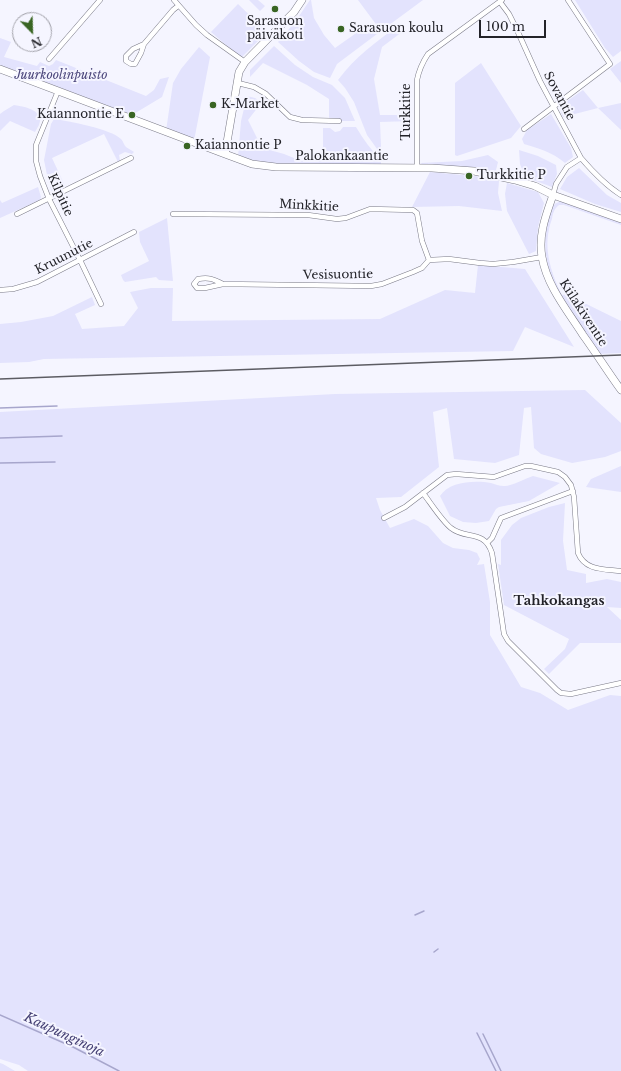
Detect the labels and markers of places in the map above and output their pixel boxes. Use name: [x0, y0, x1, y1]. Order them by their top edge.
marker: Sarasuon päiväkoti: [270, 4, 280, 14]
place label: Sarasuon päiväkoti: [247, 15, 303, 43]
place label: Sarasuon koulu: [349, 22, 444, 36]
marker: Sarasuon koulu: [336, 24, 346, 34]
place label: K-Market: [221, 98, 279, 112]
marker: K-Market: [208, 100, 218, 110]
place label: Kaiannontie E: [37, 108, 124, 122]
marker: Kaiannontie E: [127, 110, 137, 120]
place label: Kaiannontie P: [195, 139, 282, 153]
marker: Kaiannontie P: [182, 141, 192, 151]
place label: Turkkitie P: [477, 169, 546, 183]
marker: Turkkitie P: [464, 171, 474, 181]

